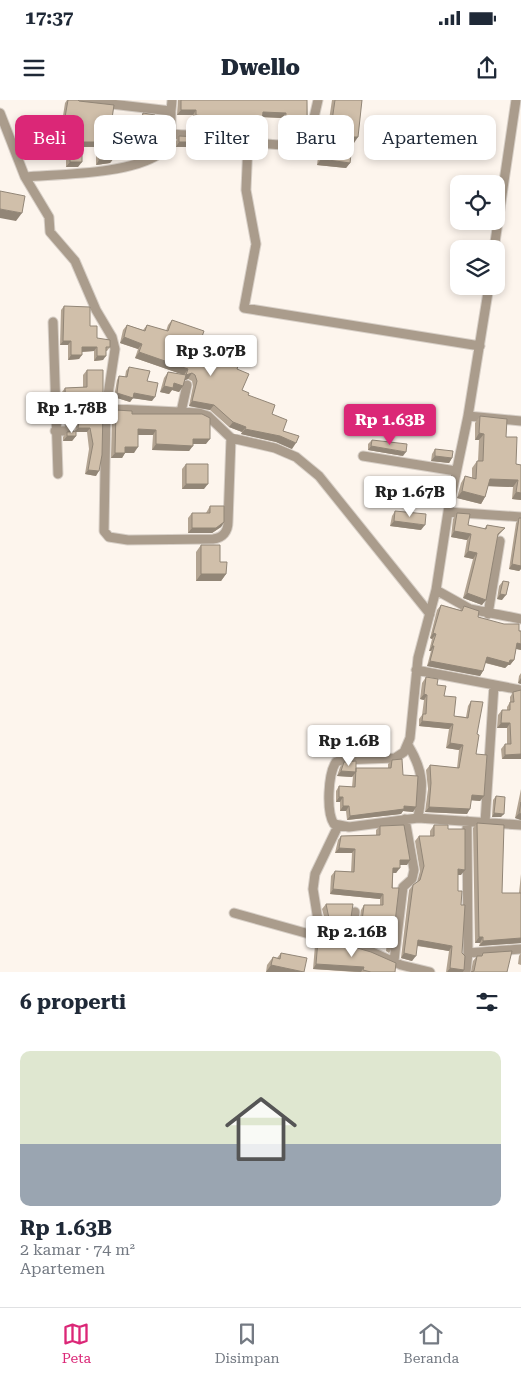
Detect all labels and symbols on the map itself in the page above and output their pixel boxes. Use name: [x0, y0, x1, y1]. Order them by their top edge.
pin: Rp 3.07B: [159, 334, 263, 377]
pin: Rp 1.78B: [20, 392, 124, 434]
pin: Rp 1.63B: [338, 404, 442, 446]
pin: Rp 1.67B: [358, 476, 462, 518]
pin: Rp 1.6B: [303, 724, 395, 767]
pin: Rp 2.16B: [300, 916, 404, 958]

